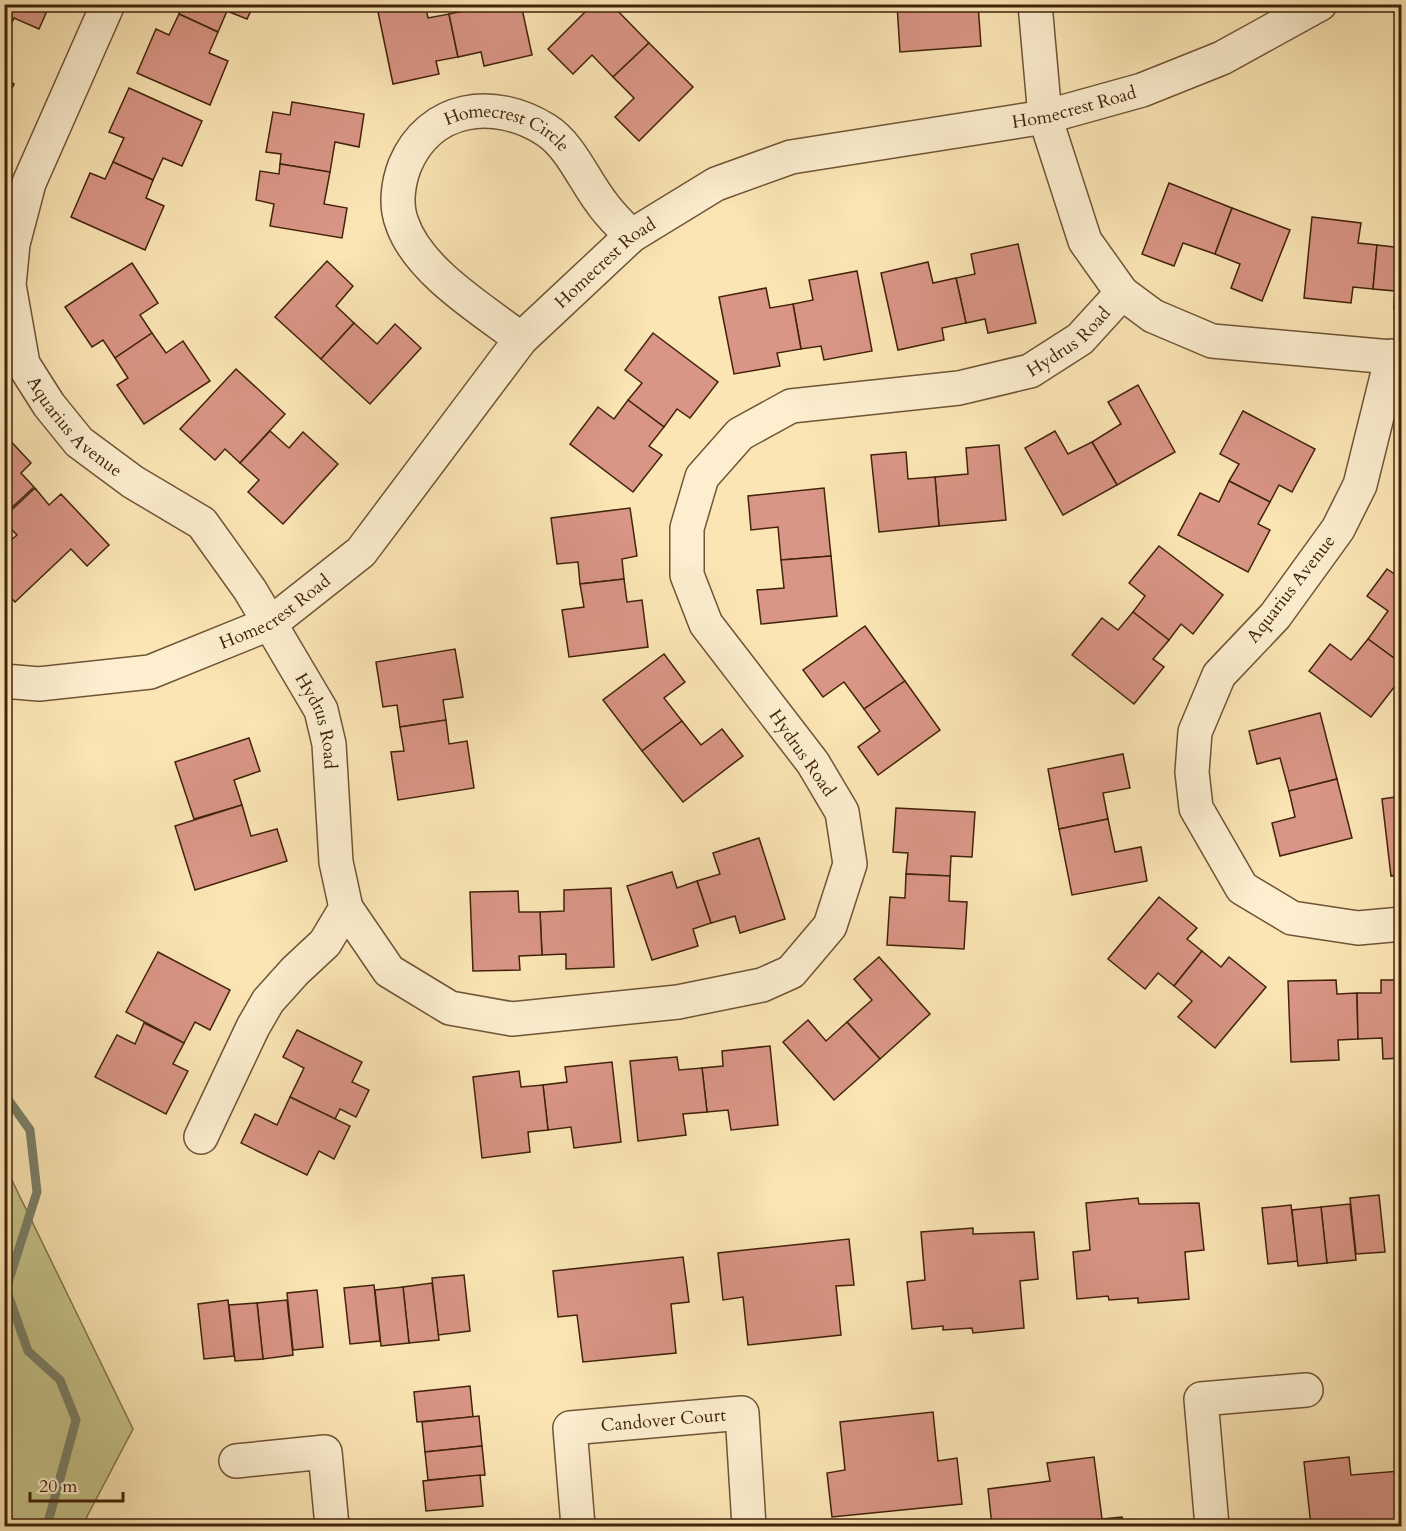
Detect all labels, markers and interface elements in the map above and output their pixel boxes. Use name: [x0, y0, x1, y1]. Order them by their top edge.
street label: Homecrest Road: [1010, 80, 1139, 135]
street label: Homecrest Circle: [440, 98, 576, 157]
street label: Homecrest Road: [549, 211, 661, 314]
street label: Hydrus Road: [1022, 301, 1116, 383]
street label: Aquarius Avenue: [21, 371, 128, 482]
street label: Aquarius Avenue: [1241, 530, 1341, 648]
street label: Homecrest Road: [215, 568, 336, 655]
street label: Hydrus Road: [289, 668, 343, 770]
street label: Hydrus Road: [763, 704, 841, 802]
street label: Candover Court: [600, 1402, 727, 1438]
scale bar: [30, 1465, 123, 1503]
text: 20 m: [39, 1474, 78, 1499]

